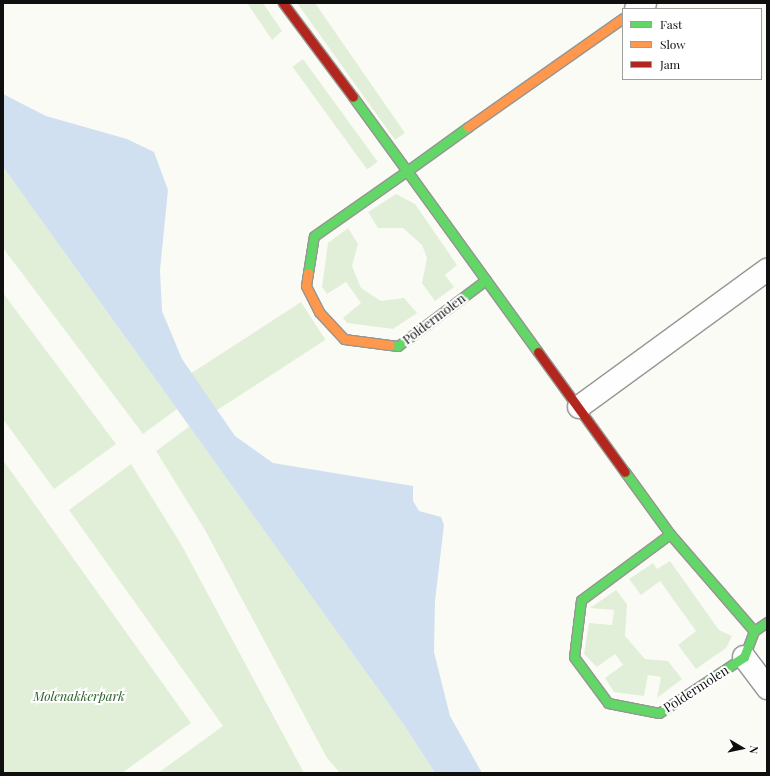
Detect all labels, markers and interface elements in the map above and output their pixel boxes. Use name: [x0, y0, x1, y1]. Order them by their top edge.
legend: [622, 8, 762, 80]
text: Fast: [660, 16, 682, 32]
text: Slow: [660, 36, 686, 52]
text: Jam: [660, 56, 680, 72]
street label: Poldermolen: [400, 290, 468, 348]
street label: Poldermolen: [661, 662, 731, 716]
park label: Molenakkerpark: [33, 688, 125, 704]
north arrow: [722, 728, 762, 768]
text: N: [746, 745, 762, 755]

